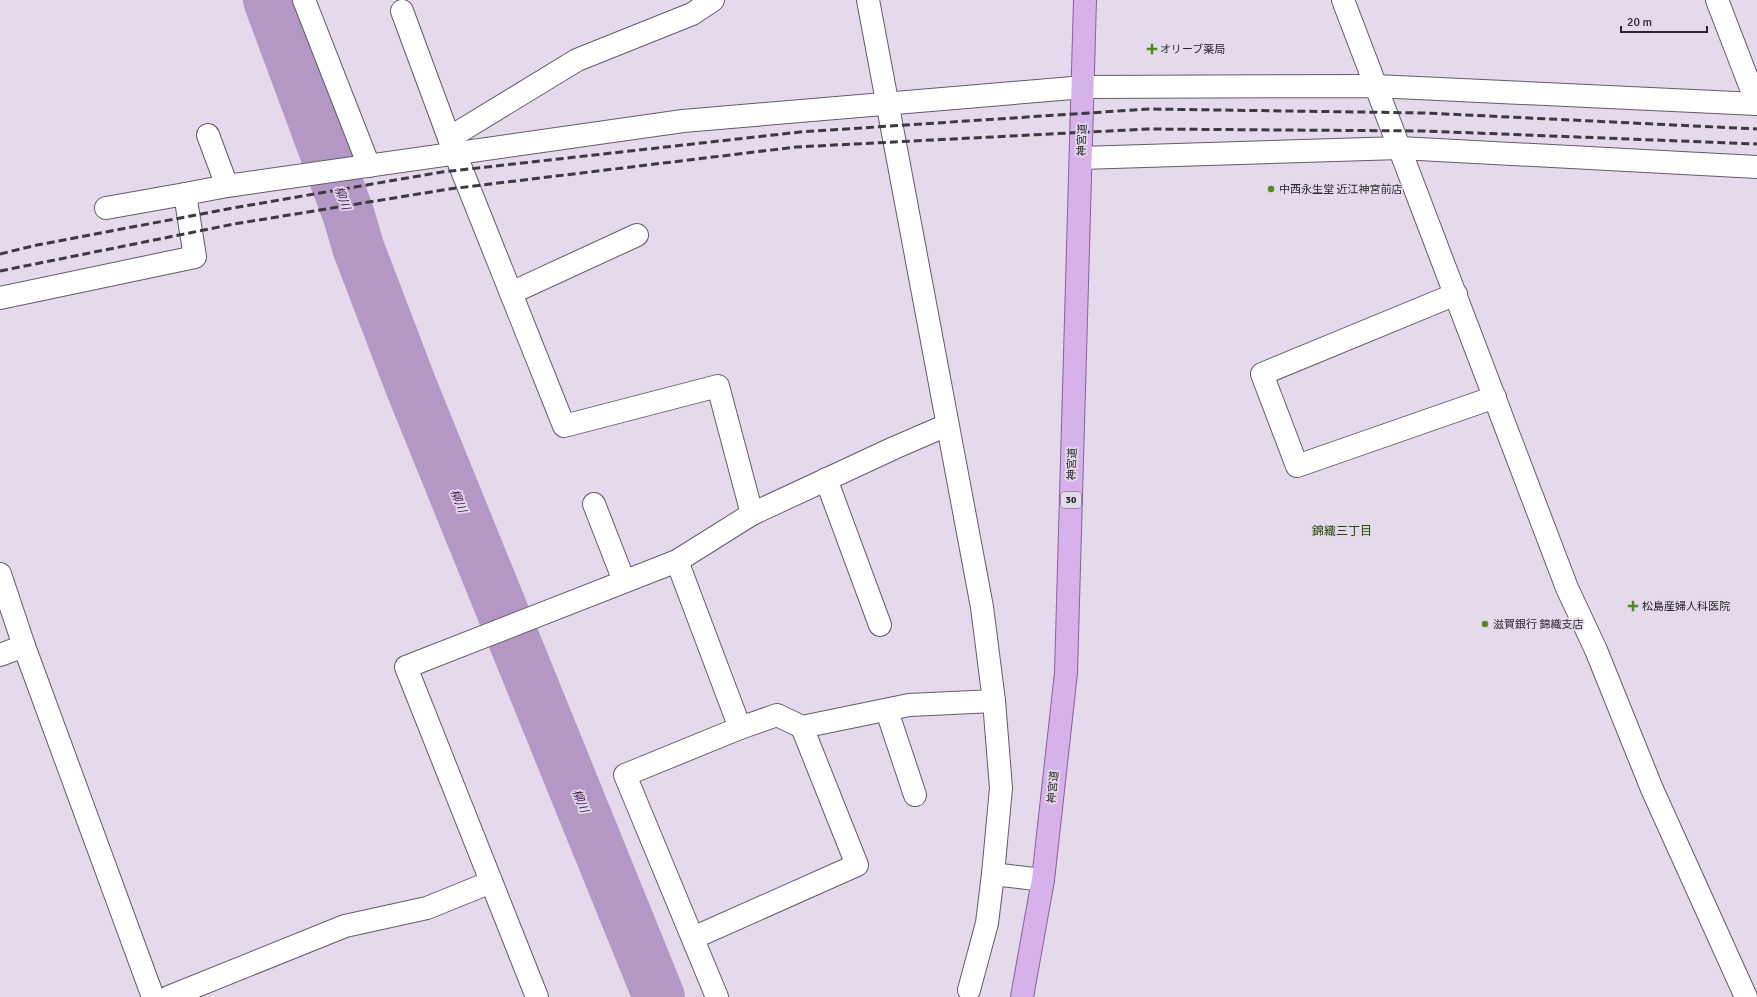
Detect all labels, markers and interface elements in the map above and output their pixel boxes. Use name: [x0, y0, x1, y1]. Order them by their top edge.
scale bar: [1621, 8, 1707, 34]
text: 20 m: [1627, 15, 1652, 30]
place label: オリーブ薬局: [1160, 43, 1225, 56]
marker: オリーブ薬局: [1147, 44, 1157, 54]
street label: 神宮道: [1075, 123, 1089, 157]
place label: 中西永生堂 近江神宮前店: [1279, 183, 1402, 196]
water label: 柳川: [331, 184, 354, 214]
marker: 中西永生堂 近江神宮前店: [1266, 184, 1276, 194]
street label: 神宮道: [1065, 447, 1079, 481]
water label: 柳川: [447, 487, 470, 517]
road number: 30: [1061, 492, 1081, 508]
district label: 錦織三丁目: [1312, 524, 1372, 539]
marker: 松島産婦人科医院: [1627, 600, 1639, 612]
place label: 松島産婦人科医院: [1642, 600, 1730, 613]
place label: 滋賀銀行 錦織支店: [1493, 618, 1583, 631]
marker: 滋賀銀行 錦織支店: [1480, 619, 1490, 629]
street label: 神宮道: [1045, 770, 1061, 804]
water label: 柳川: [569, 787, 592, 817]

